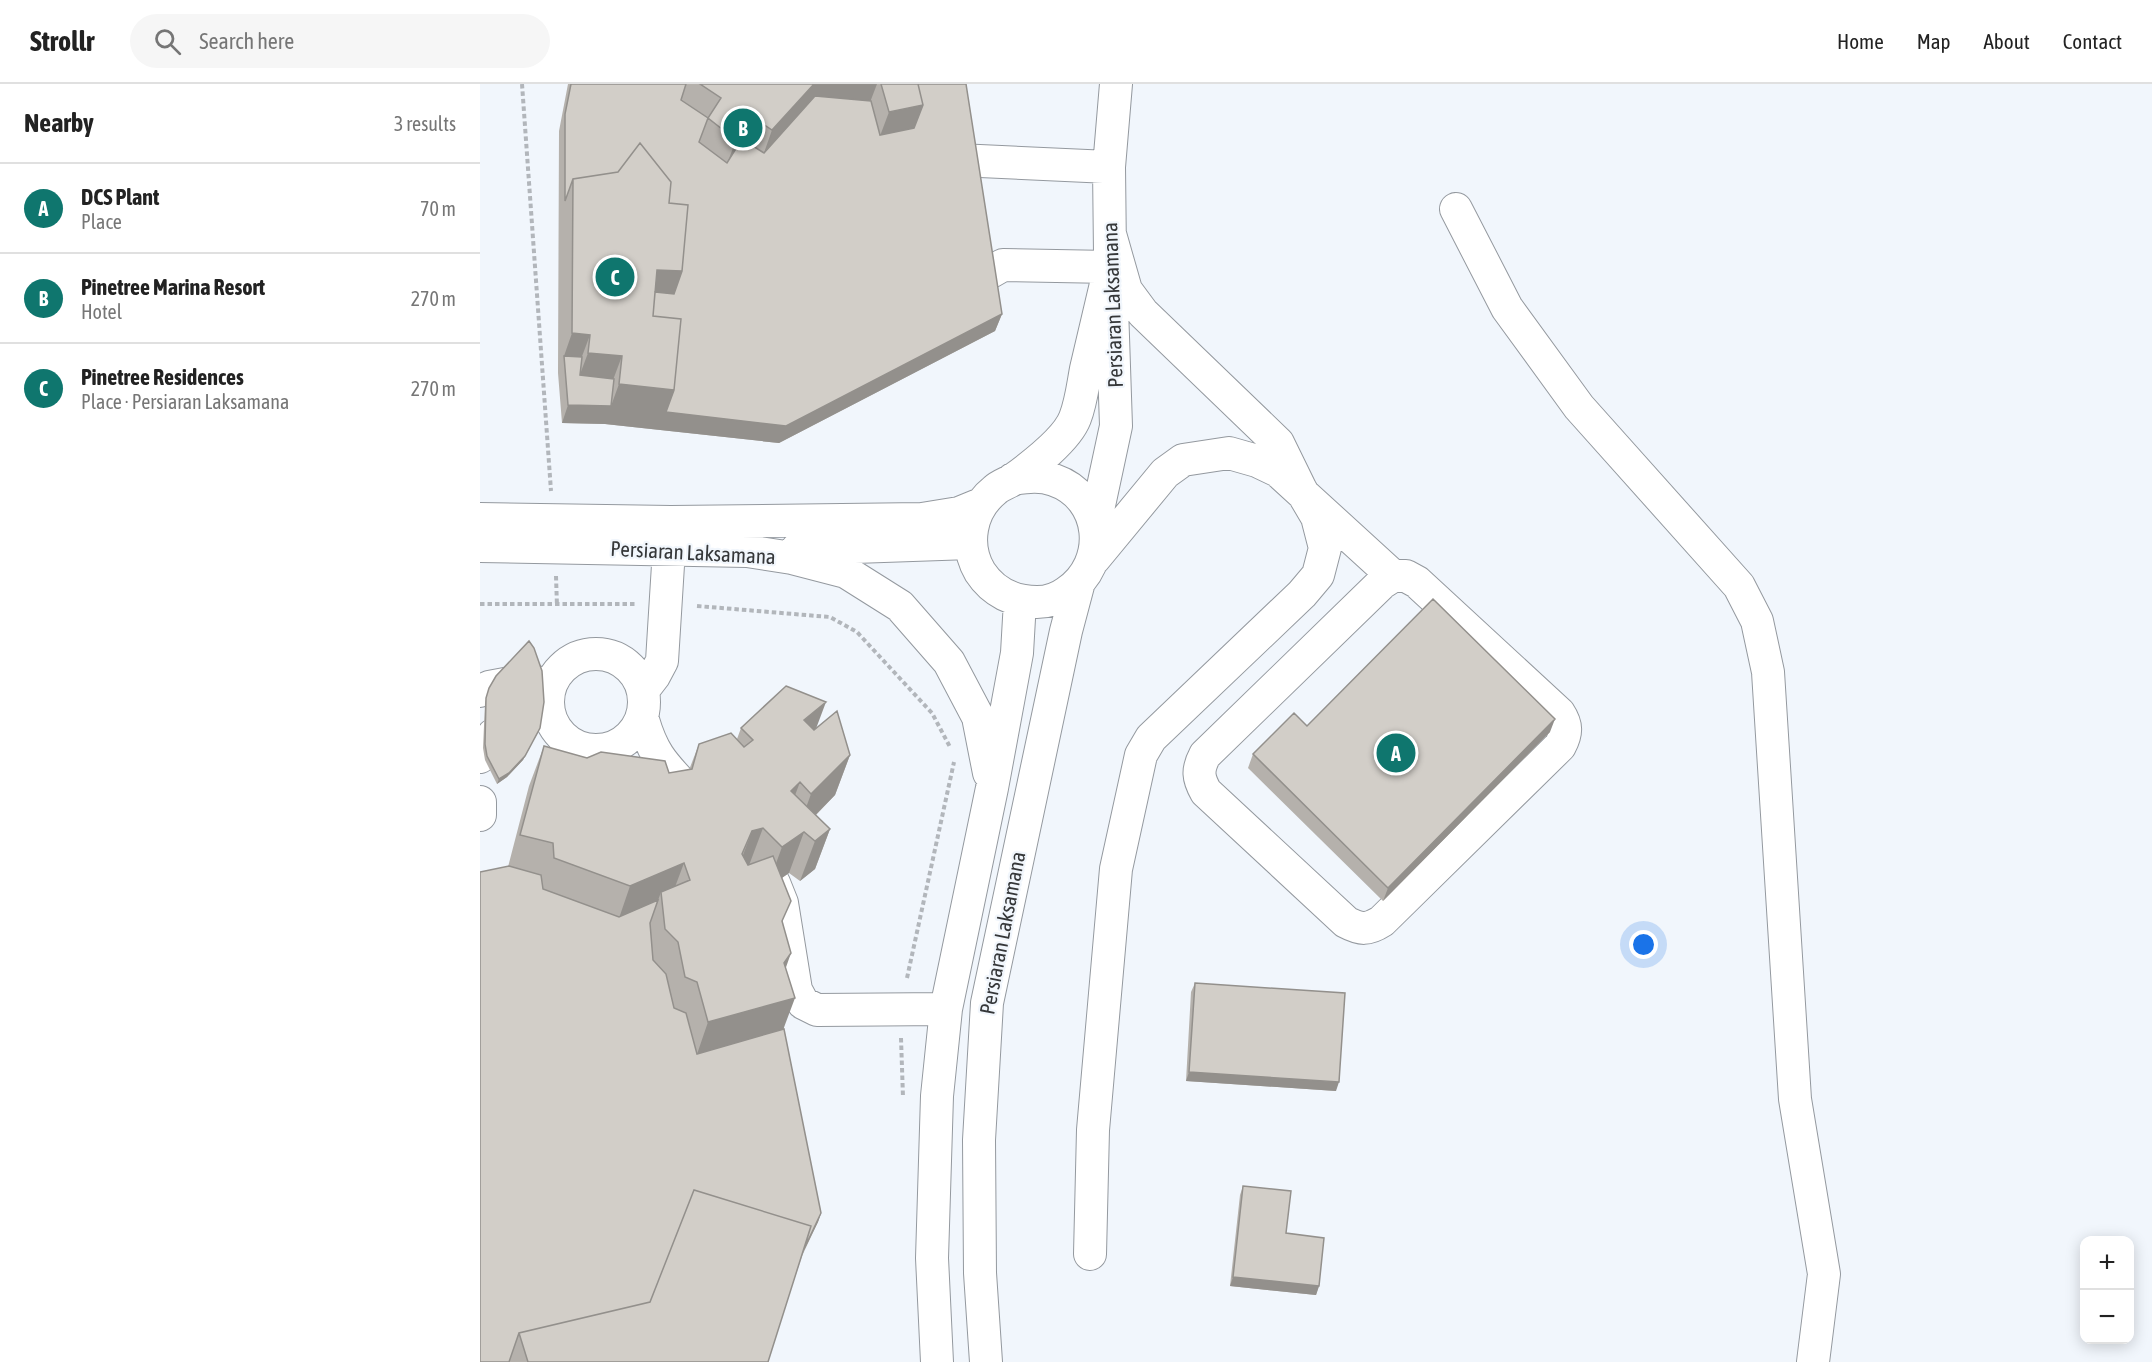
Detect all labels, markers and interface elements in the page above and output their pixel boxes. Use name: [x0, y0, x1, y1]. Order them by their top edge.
search box: [130, 14, 550, 68]
text: Strollr: [30, 25, 94, 57]
icon: search: [151, 25, 184, 58]
text: Search here: [199, 28, 294, 54]
text: Home: [1837, 29, 1884, 53]
text: Map: [1917, 29, 1951, 53]
text: About: [1984, 29, 2030, 53]
text: Contact: [2063, 29, 2122, 53]
pin: B: [724, 106, 762, 150]
text: Nearby: [24, 108, 94, 138]
text: 3 results: [394, 112, 456, 135]
text: DCS Plant: [81, 184, 159, 210]
text: A: [39, 197, 48, 220]
text: 70 m: [420, 197, 456, 220]
text: Place: [81, 210, 122, 233]
street label: Persiaran Laksamana: [1097, 222, 1127, 388]
pin: C: [596, 254, 634, 300]
text: Pinetree Marina Resort: [81, 274, 265, 300]
text: B: [39, 287, 48, 310]
text: 270 m: [411, 287, 456, 310]
text: Hotel: [81, 300, 122, 323]
text: Pinetree Residences: [81, 364, 244, 390]
text: C: [39, 377, 48, 400]
text: 270 m: [411, 377, 456, 400]
text: Place · Persiaran Laksamana: [81, 390, 289, 413]
street label: Persiaran Laksamana: [610, 536, 776, 568]
pin: A: [1376, 730, 1416, 776]
street label: Persiaran Laksamana: [974, 849, 1030, 1016]
your location: [1629, 930, 1658, 959]
map controls: [2080, 1236, 2134, 1344]
button: +: [2080, 1236, 2134, 1290]
button: −: [2080, 1290, 2134, 1344]

